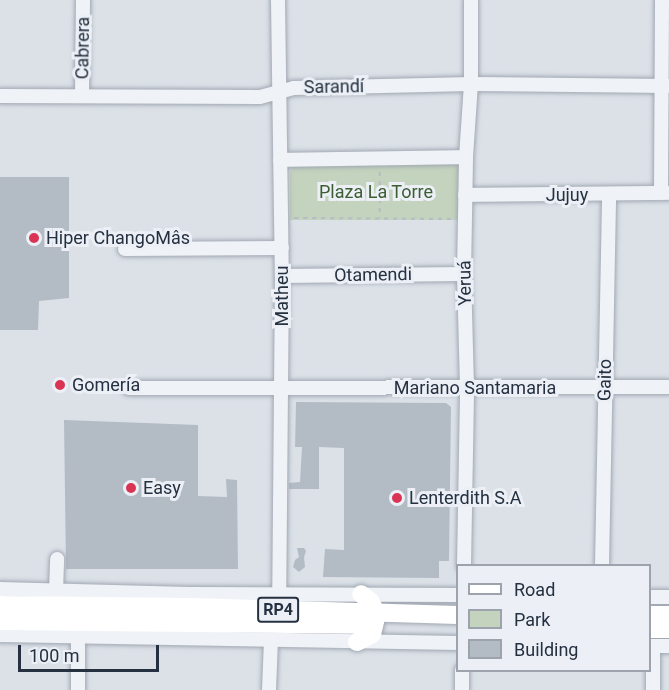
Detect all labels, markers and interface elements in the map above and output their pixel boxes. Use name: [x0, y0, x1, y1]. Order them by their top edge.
street label: Cabrera: [72, 17, 94, 79]
street label: Sarandí: [304, 76, 364, 98]
park label: Plaza La Torre: [319, 181, 433, 203]
street label: Jujuy: [546, 184, 588, 206]
place label: Hiper ChangoMâs: [46, 227, 190, 249]
marker: Hiper ChangoMâs: [27, 231, 41, 245]
street label: Yeruá: [454, 260, 476, 306]
street label: Otamendi: [334, 264, 412, 286]
street label: Matheu: [271, 266, 293, 326]
street label: Gaito: [594, 359, 616, 401]
place label: Gomería: [72, 374, 140, 396]
street label: Mariano Santamaria: [394, 377, 556, 399]
marker: Gomería: [53, 378, 67, 392]
place label: Easy: [143, 477, 181, 499]
marker: Easy: [124, 481, 138, 495]
place label: Lenterdith S.A: [409, 487, 522, 509]
marker: Lenterdith S.A: [390, 491, 404, 505]
legend: [456, 564, 651, 672]
text: Road: [514, 579, 555, 600]
road number: RP4: [257, 597, 299, 623]
text: Park: [514, 609, 550, 630]
scale bar: [21, 633, 162, 671]
text: Building: [514, 639, 578, 660]
text: 100 m: [29, 645, 80, 666]

